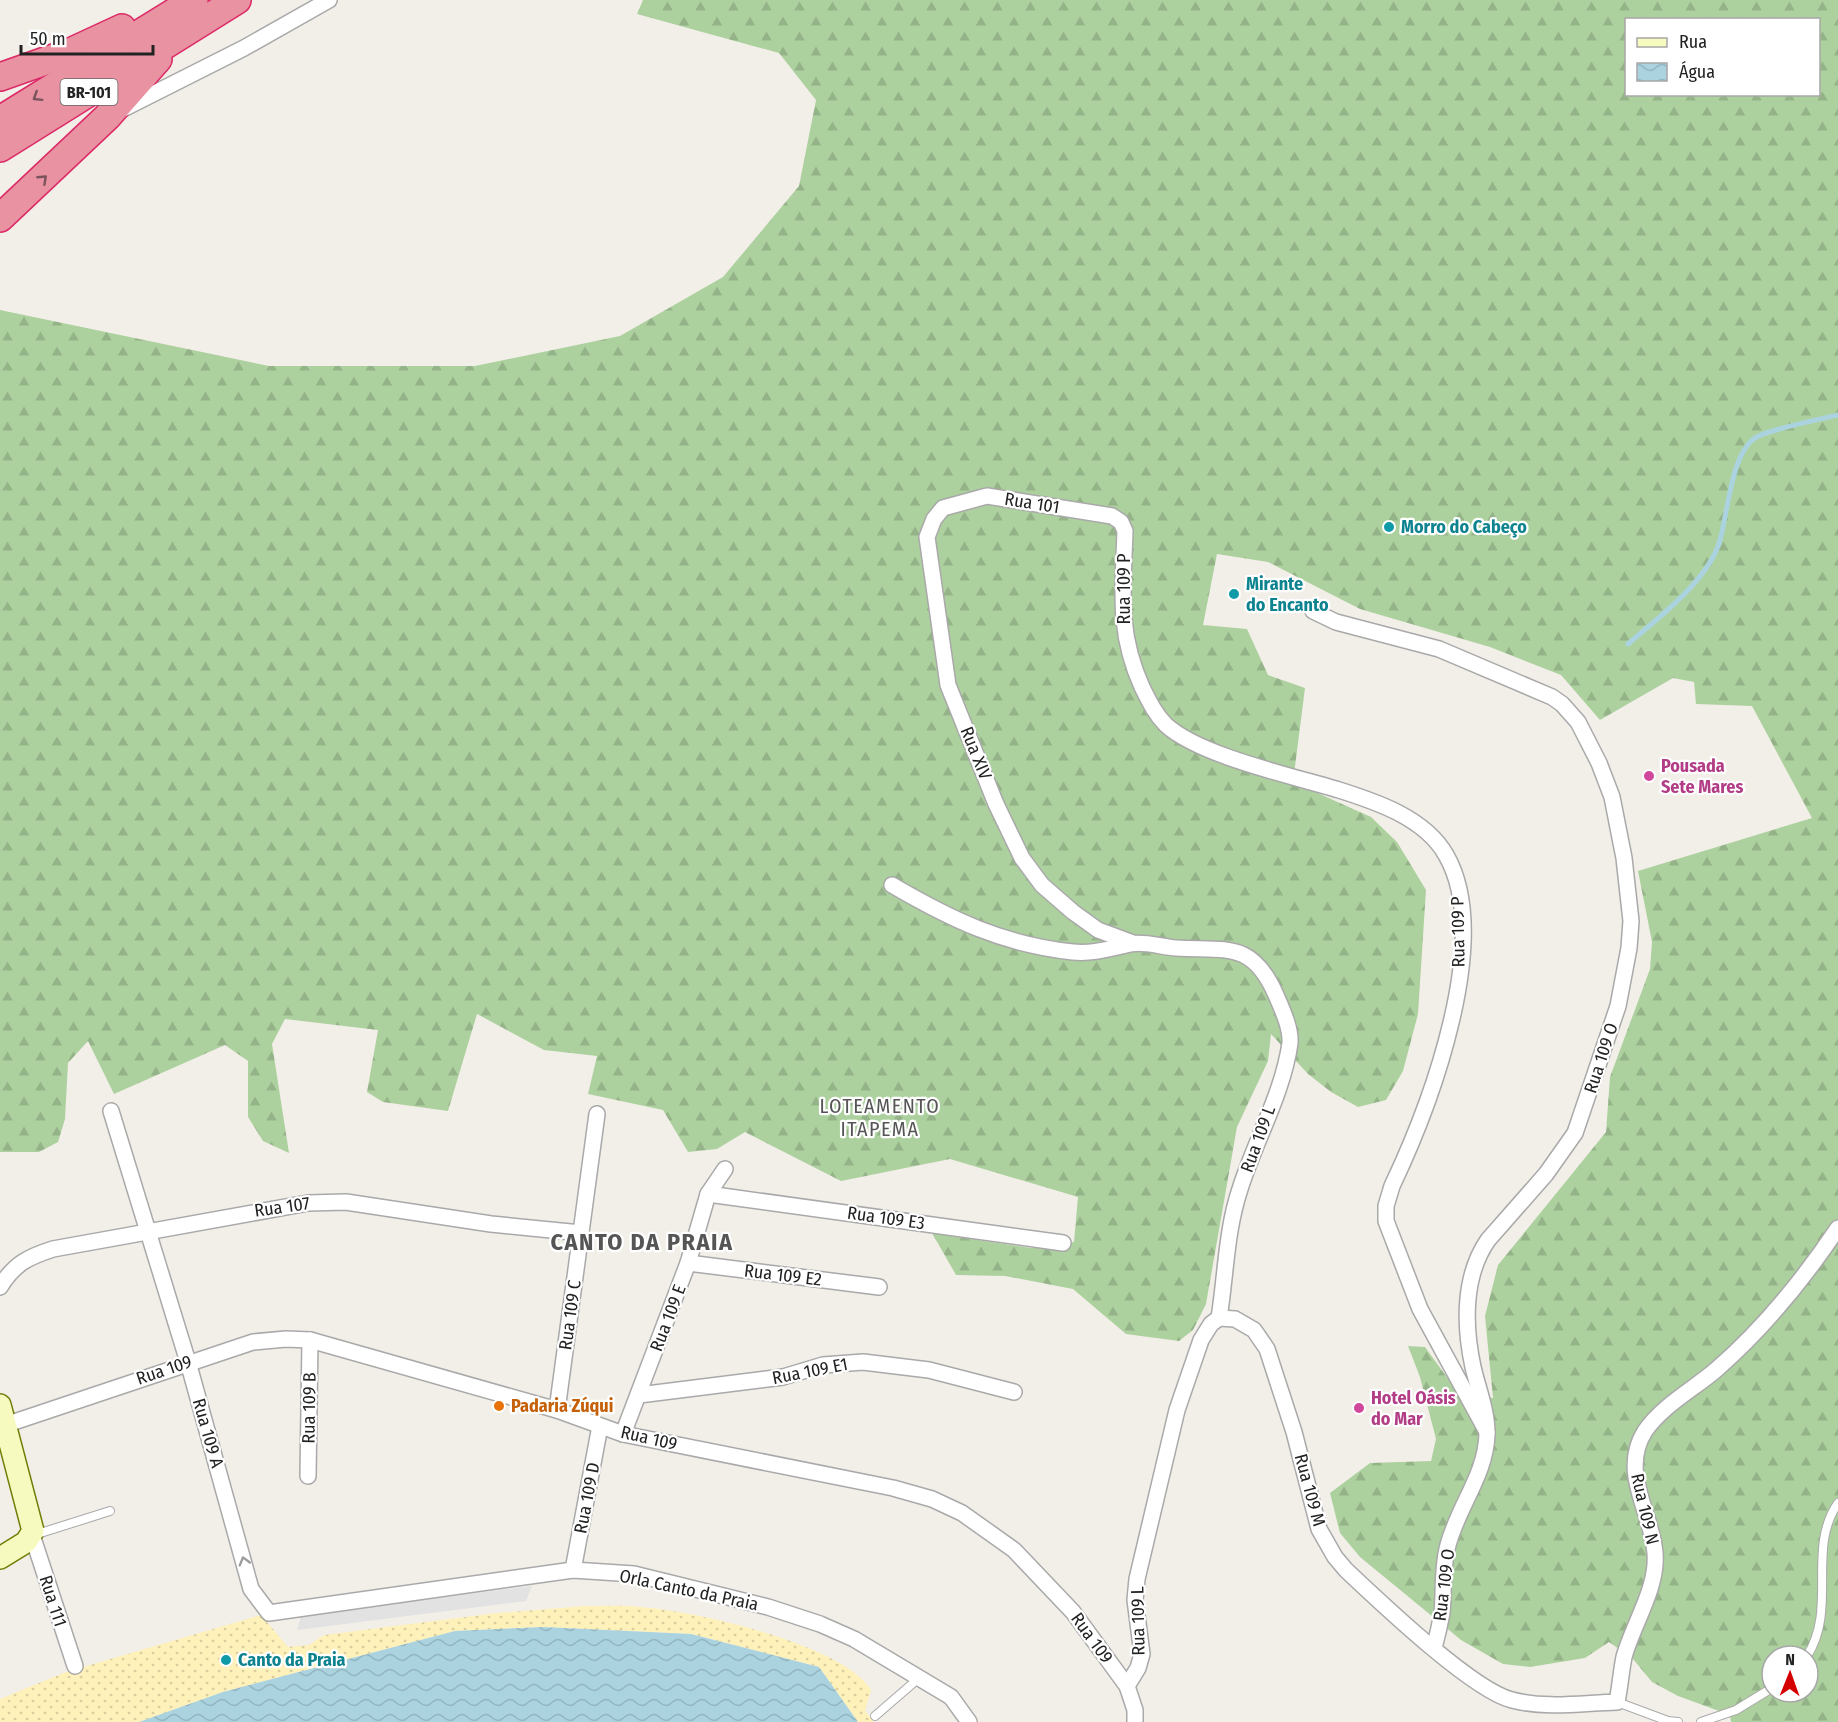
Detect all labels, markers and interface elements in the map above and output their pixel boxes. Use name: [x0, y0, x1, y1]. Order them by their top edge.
scale bar: [21, 18, 153, 56]
legend: [1625, 18, 1820, 96]
text: 50 m: [30, 28, 66, 50]
text: Rua: [1679, 31, 1707, 53]
text: Água: [1679, 60, 1715, 83]
road number: BR-101: [60, 79, 118, 105]
one-way arrow: [33, 90, 43, 102]
one-way arrow: [37, 175, 47, 186]
street label: Rua 101: [1003, 488, 1061, 518]
place label: Morro do Cabeço: [1401, 516, 1527, 538]
marker: Morro do Cabeço: [1382, 520, 1396, 534]
street label: Rua 109 P: [1113, 554, 1135, 624]
place label: Mirante do Encanto: [1246, 573, 1329, 616]
marker: Mirante do Encanto: [1227, 587, 1241, 601]
street label: Rua XIV: [956, 723, 997, 783]
place label: Pousada Sete Mares: [1661, 755, 1743, 798]
marker: Pousada Sete Mares: [1642, 769, 1656, 783]
street label: Rua 109 P: [1446, 896, 1470, 968]
street label: Rua 109 O: [1579, 1020, 1623, 1096]
district label: LOTEAMENTO ITAPEMA: [820, 1094, 940, 1141]
street label: Rua 109 L: [1236, 1103, 1280, 1175]
street label: Rua 107: [253, 1192, 311, 1222]
street label: Rua 109 E3: [846, 1202, 926, 1234]
district label: CANTO DA PRAIA: [550, 1228, 734, 1256]
street label: Rua 109 E2: [743, 1259, 823, 1291]
street label: Rua 109 C: [554, 1278, 586, 1352]
street label: Rua 109 E: [645, 1281, 691, 1355]
street label: Rua 109: [133, 1350, 195, 1390]
street label: Rua 109 E1: [770, 1353, 850, 1389]
street label: Rua 109 B: [297, 1372, 321, 1444]
place label: Hotel Oásis do Mar: [1371, 1387, 1456, 1430]
place label: Padaria Zúqui: [511, 1395, 613, 1417]
street label: Rua 109 A: [188, 1396, 229, 1471]
marker: Padaria Zúqui: [492, 1399, 506, 1413]
marker: Hotel Oásis do Mar: [1352, 1401, 1366, 1415]
street label: Rua 109: [619, 1421, 679, 1455]
street label: Rua 109 M: [1290, 1451, 1330, 1529]
street label: Rua 109 D: [569, 1461, 605, 1535]
street label: Rua 109 N: [1626, 1471, 1664, 1547]
street label: Rua 109 O: [1429, 1548, 1459, 1622]
one-way arrow: [238, 1556, 251, 1566]
street label: Orla Canto da Praia: [617, 1565, 761, 1616]
street label: Rua 111: [34, 1572, 72, 1630]
street label: Rua 109 L: [1126, 1586, 1150, 1656]
street label: Rua 109: [1066, 1608, 1118, 1668]
north arrow: [1760, 1644, 1820, 1704]
place label: Canto da Praia: [238, 1649, 346, 1671]
text: N: [1785, 1650, 1795, 1669]
marker: Canto da Praia: [219, 1653, 233, 1667]

